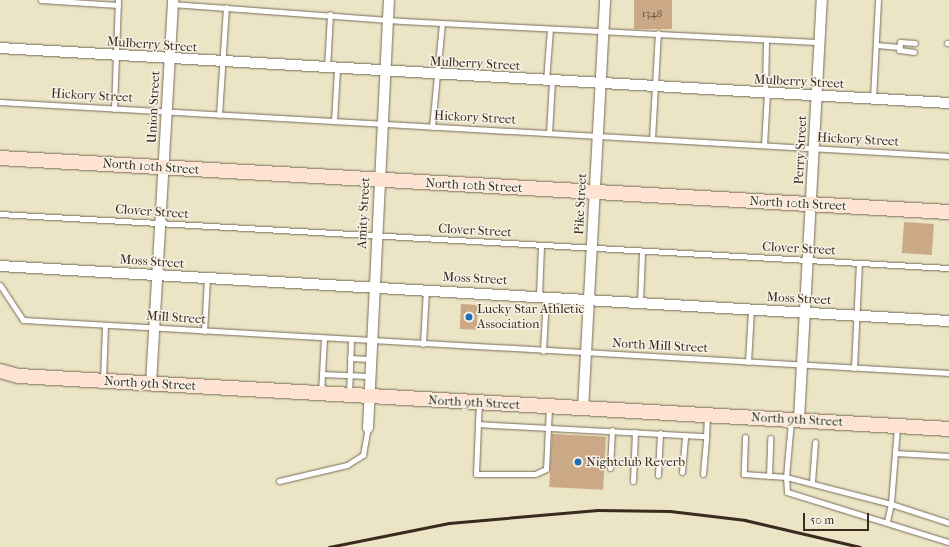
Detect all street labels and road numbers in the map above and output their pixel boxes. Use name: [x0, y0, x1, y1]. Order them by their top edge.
street label: Mulberry Street: [106, 34, 198, 56]
street label: Mulberry Street: [429, 54, 521, 74]
street label: Union Street: [144, 70, 164, 144]
street label: Mulberry Street: [753, 72, 845, 92]
street label: Hickory Street: [51, 86, 133, 106]
street label: Hickory Street: [434, 108, 516, 128]
street label: Perry Street: [791, 115, 811, 185]
street label: Hickory Street: [817, 130, 899, 150]
street label: North 10th Street: [102, 156, 200, 178]
street label: Pike Street: [572, 173, 590, 235]
street label: North 10th Street: [425, 176, 523, 196]
street label: Amity Street: [354, 177, 374, 249]
street label: North 10th Street: [749, 194, 847, 214]
street label: Clover Street: [115, 202, 189, 222]
street label: Clover Street: [438, 221, 512, 241]
street label: Clover Street: [762, 239, 836, 259]
street label: Moss Street: [119, 252, 185, 272]
street label: Moss Street: [442, 270, 508, 288]
street label: Moss Street: [766, 290, 832, 308]
street label: Mill Street: [146, 308, 206, 328]
street label: North Mill Street: [611, 336, 709, 356]
street label: North 9th Street: [104, 374, 196, 394]
street label: North 9th Street: [428, 393, 520, 413]
street label: North 9th Street: [751, 410, 843, 430]

